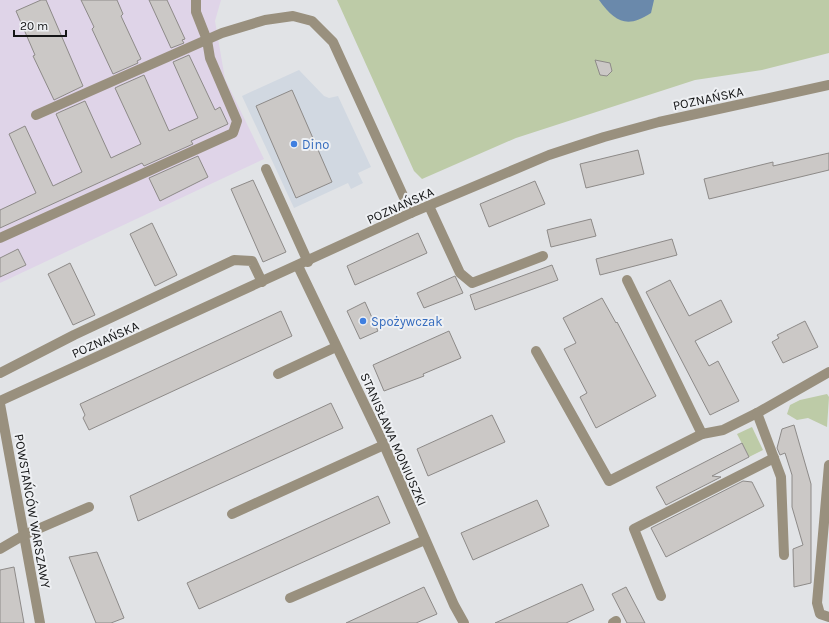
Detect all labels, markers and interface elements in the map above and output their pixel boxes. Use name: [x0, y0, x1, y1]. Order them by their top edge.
scale bar: [14, 12, 66, 38]
text: 20 m: [20, 19, 48, 33]
street label: POZNAŃSKA: [671, 82, 745, 113]
place label: Dino: [302, 137, 329, 152]
marker: Dino: [289, 139, 299, 149]
street label: POZNAŃSKA: [364, 182, 437, 227]
place label: Spożywczak: [371, 314, 443, 329]
street label: POZNAŃSKA: [69, 316, 142, 361]
marker: Spożywczak: [358, 316, 368, 326]
street label: STANISŁAWA MONIUSZKI: [357, 370, 430, 508]
street label: POWSTAŃCÓW WARSZAWY: [12, 432, 55, 589]

